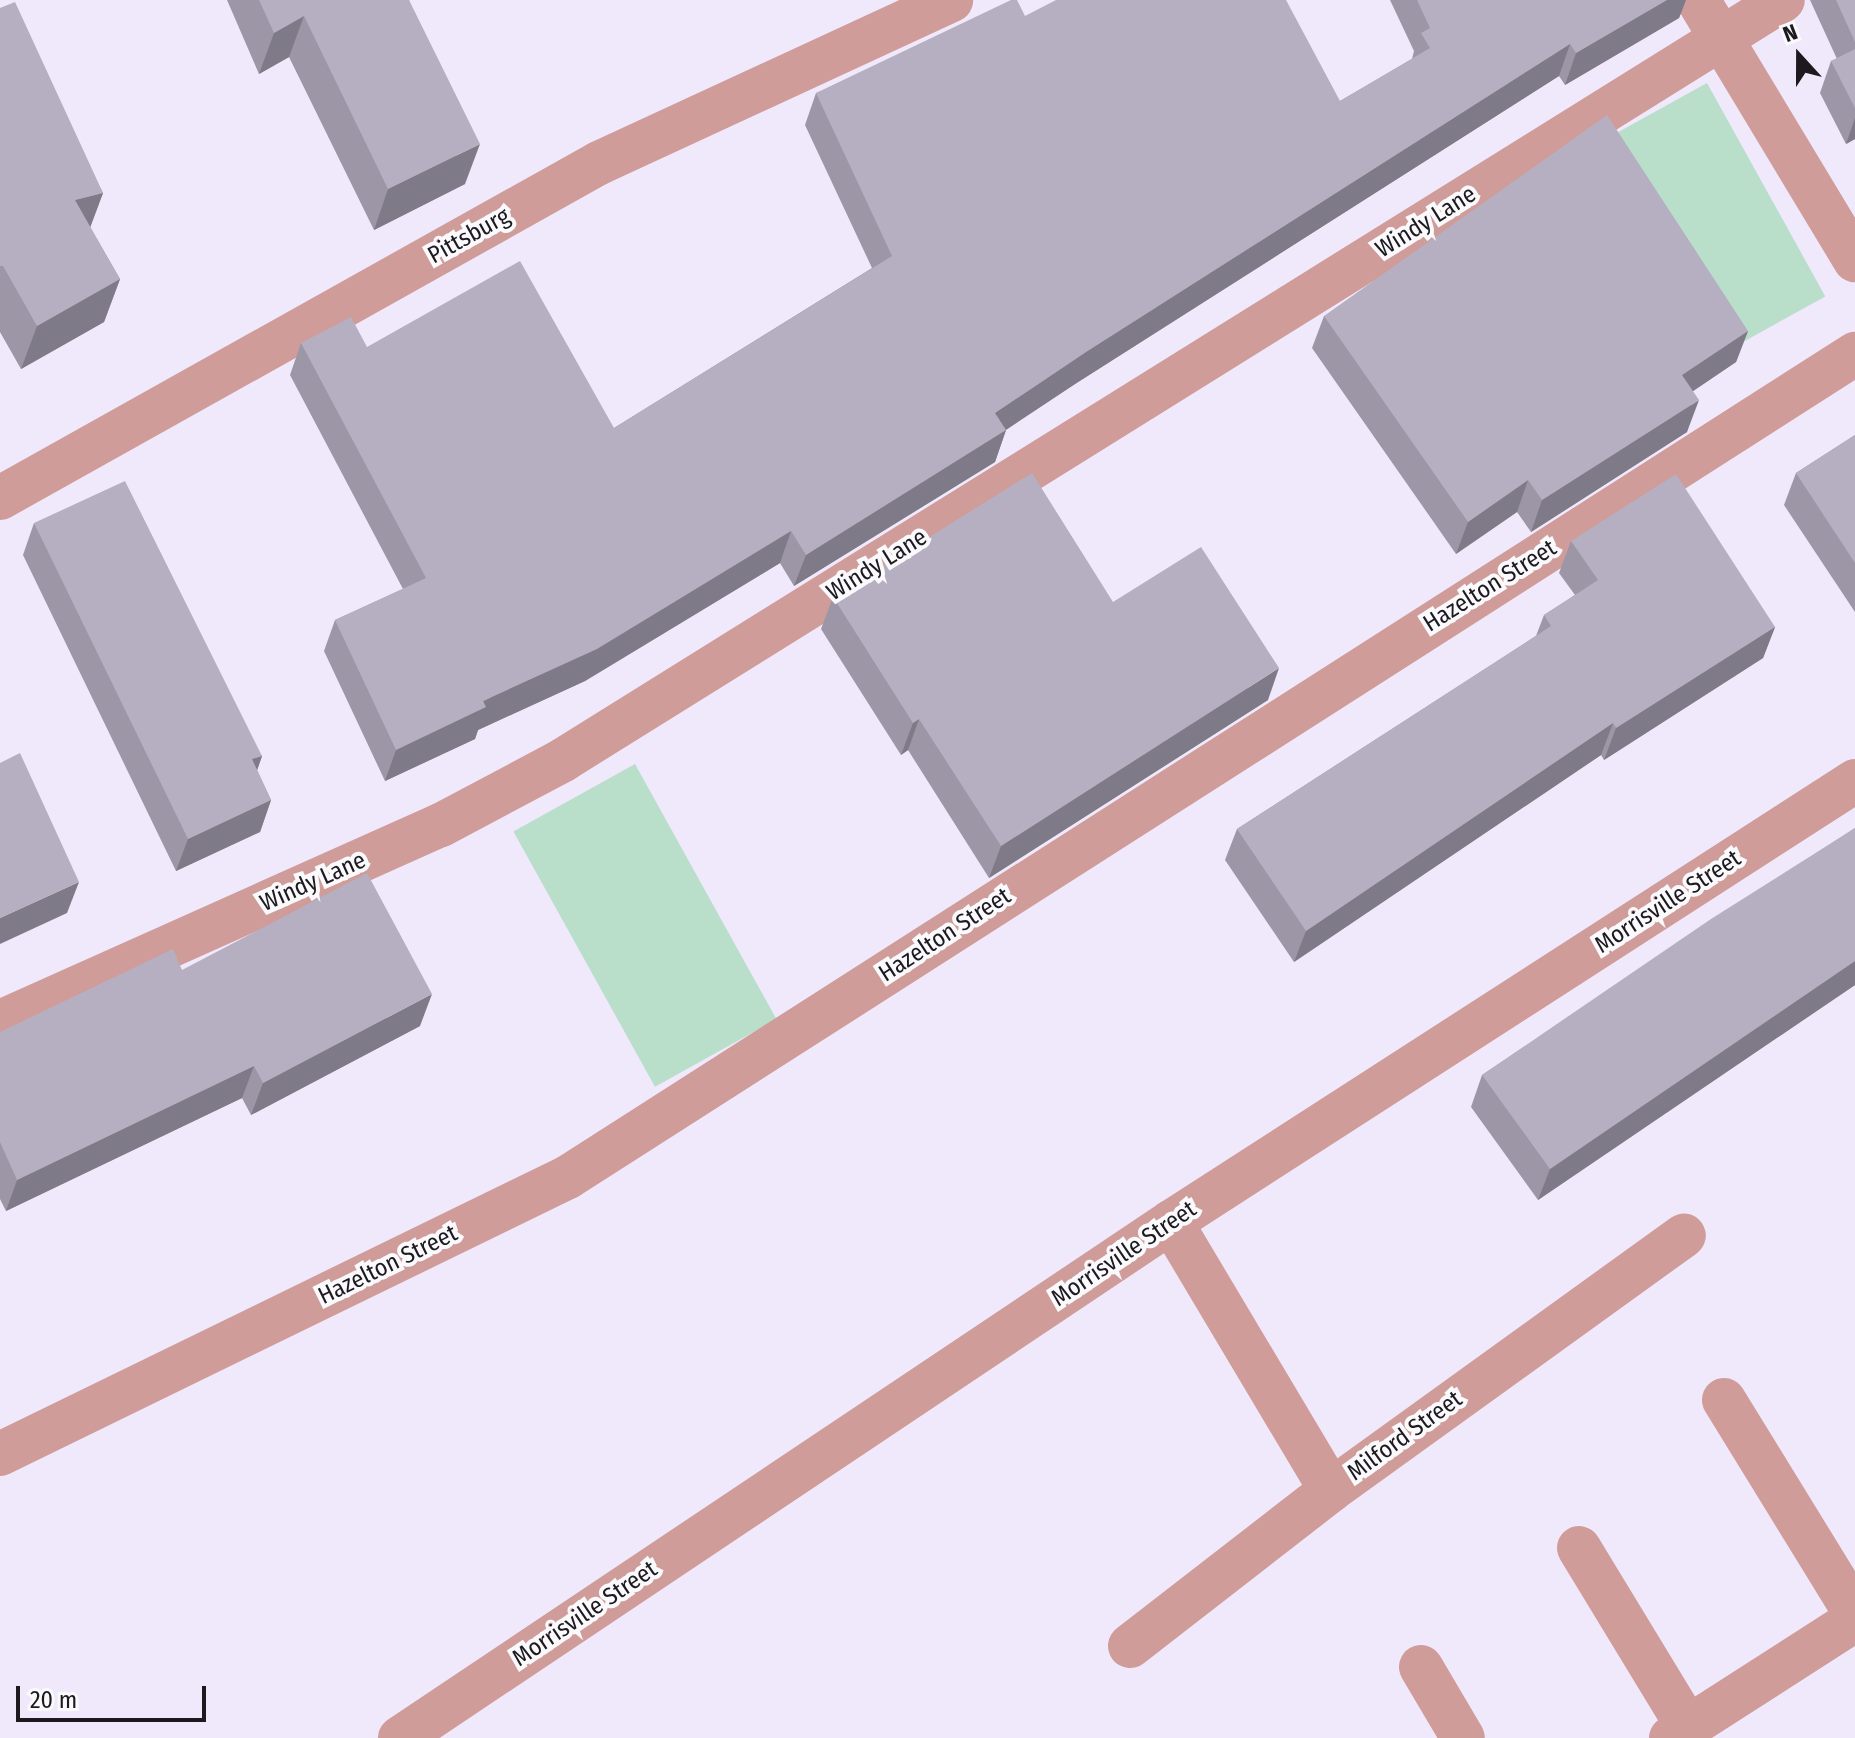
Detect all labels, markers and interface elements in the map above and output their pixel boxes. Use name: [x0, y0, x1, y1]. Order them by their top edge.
north arrow: [1759, 16, 1839, 96]
text: N: [1779, 18, 1801, 48]
street label: Windy Lane: [1371, 180, 1481, 264]
street label: Pittsburg: [423, 202, 515, 270]
street label: Windy Lane: [822, 523, 932, 607]
street label: Hazelton Street: [1418, 534, 1562, 638]
street label: Morrisville Street: [1590, 844, 1746, 960]
street label: Windy Lane: [256, 846, 370, 918]
street label: Hazelton Street: [874, 882, 1016, 988]
street label: Morrisville Street: [1046, 1195, 1202, 1313]
street label: Hazelton Street: [314, 1219, 462, 1311]
street label: Milford Street: [1342, 1385, 1468, 1487]
street label: Morrisville Street: [507, 1555, 663, 1673]
scale bar: [20, 1670, 210, 1720]
text: 20 m: [30, 1686, 77, 1714]

